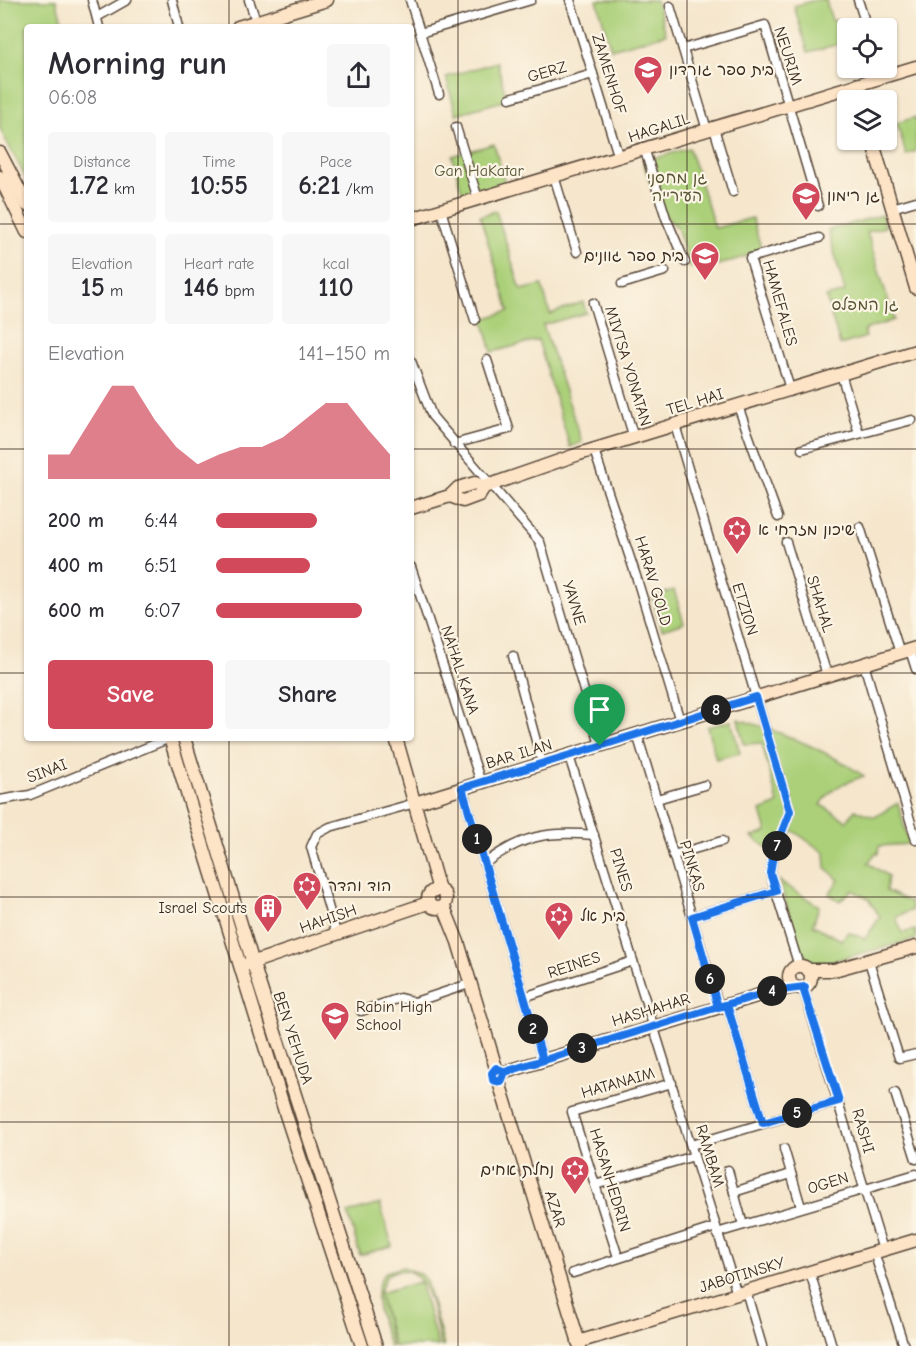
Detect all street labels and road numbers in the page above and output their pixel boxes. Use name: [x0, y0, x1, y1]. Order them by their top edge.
street label: NEURIM: [770, 24, 806, 88]
street label: ZAMENHOF: [588, 32, 630, 117]
street label: GERZ: [525, 58, 569, 86]
street label: HAGALIL: [626, 110, 692, 146]
street label: HAMEFALES: [759, 258, 801, 348]
street label: MIVTSA YONATAN: [601, 304, 655, 428]
street label: TEL HAI: [664, 385, 726, 419]
street label: HARAV GOLD: [631, 534, 675, 628]
street label: SHAHAL: [803, 573, 837, 635]
street label: YAVNE: [559, 579, 589, 628]
street label: ETZION: [729, 581, 761, 637]
street label: NAHAL KANA: [437, 623, 483, 717]
street label: BAR ILAN: [484, 735, 554, 773]
street label: SINAI: [25, 755, 69, 787]
street label: PINKAS: [676, 838, 708, 894]
street label: PINES: [606, 846, 636, 894]
street label: HAHISH: [297, 901, 359, 937]
street label: REINES: [545, 948, 603, 982]
street label: BEN YEHUDA: [270, 989, 316, 1087]
street label: HASHAHAR: [610, 989, 693, 1030]
street label: HATANAIM: [579, 1064, 657, 1102]
street label: RASHI: [848, 1107, 878, 1155]
street label: RAMBAM: [692, 1122, 728, 1190]
street label: HASANHEDRIN: [586, 1126, 634, 1234]
street label: OGEN: [805, 1168, 851, 1198]
street label: AZAR: [541, 1188, 569, 1230]
street label: JABOTINSKY: [697, 1253, 787, 1297]

